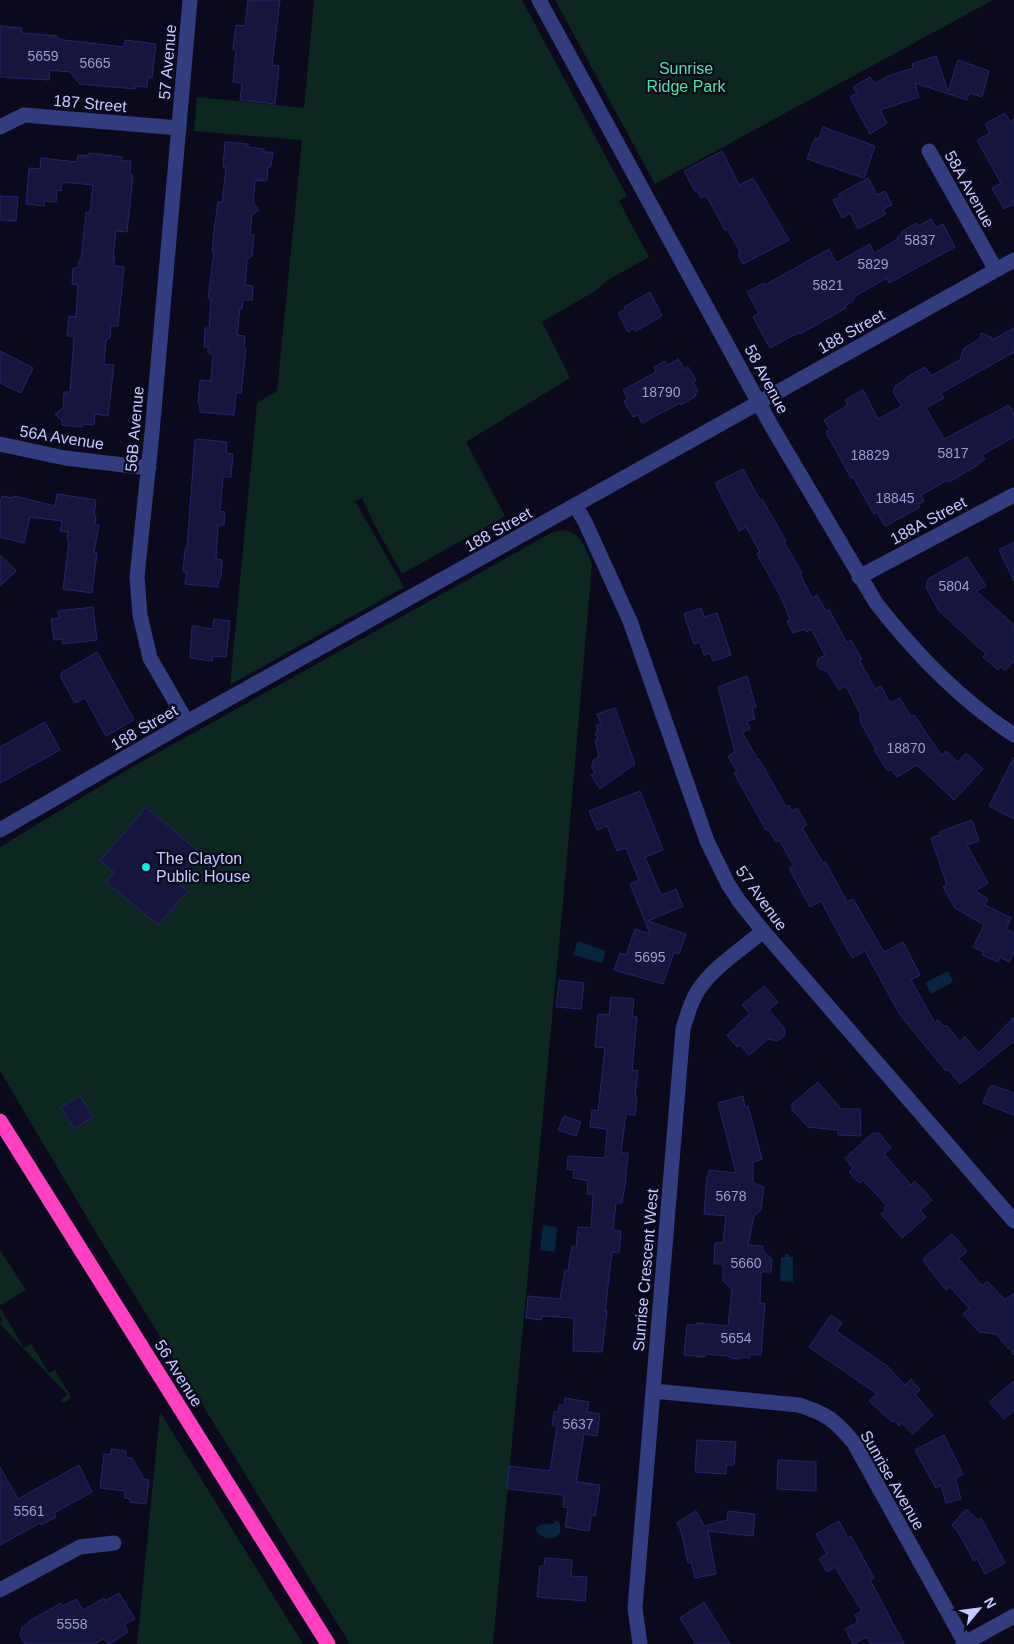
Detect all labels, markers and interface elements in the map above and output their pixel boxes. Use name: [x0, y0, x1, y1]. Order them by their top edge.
street label: 57 Avenue: [156, 24, 179, 100]
house number: 5659: [27, 48, 59, 64]
house number: 5665: [79, 55, 111, 71]
park label: Sunrise Ridge Park: [646, 60, 727, 95]
street label: 187 Street: [52, 92, 128, 115]
street label: 58A Avenue: [941, 148, 998, 231]
house number: 5837: [904, 232, 936, 248]
house number: 5829: [857, 256, 889, 272]
house number: 5821: [812, 277, 844, 293]
street label: 188 Street: [815, 306, 888, 357]
street label: 58 Avenue: [741, 342, 792, 417]
house number: 18790: [642, 384, 681, 400]
street label: 56B Avenue: [122, 385, 147, 473]
street label: 56A Avenue: [19, 422, 105, 453]
house number: 5817: [937, 445, 969, 461]
house number: 18829: [851, 447, 890, 463]
house number: 18845: [876, 490, 915, 506]
street label: 188A Street: [887, 493, 970, 548]
street label: 188 Street: [462, 504, 535, 555]
house number: 5804: [938, 578, 970, 594]
street label: 188 Street: [108, 701, 181, 753]
house number: 18870: [887, 740, 926, 756]
place label: The Clayton Public House: [156, 850, 250, 885]
marker: The Clayton Public House: [140, 861, 152, 873]
street label: 57 Avenue: [733, 863, 791, 934]
house number: 5695: [634, 949, 666, 965]
street label: Sunrise Crescent West: [630, 1187, 661, 1352]
house number: 5678: [715, 1188, 747, 1204]
house number: 5660: [730, 1255, 762, 1271]
house number: 5654: [720, 1330, 752, 1346]
street label: 56 Avenue: [151, 1337, 206, 1410]
house number: 5637: [562, 1416, 594, 1432]
street label: Sunrise Avenue: [857, 1428, 928, 1533]
house number: 5561: [13, 1503, 45, 1519]
north arrow: [954, 1584, 1004, 1634]
text: N: [981, 1594, 1000, 1611]
house number: 5558: [56, 1616, 88, 1632]

